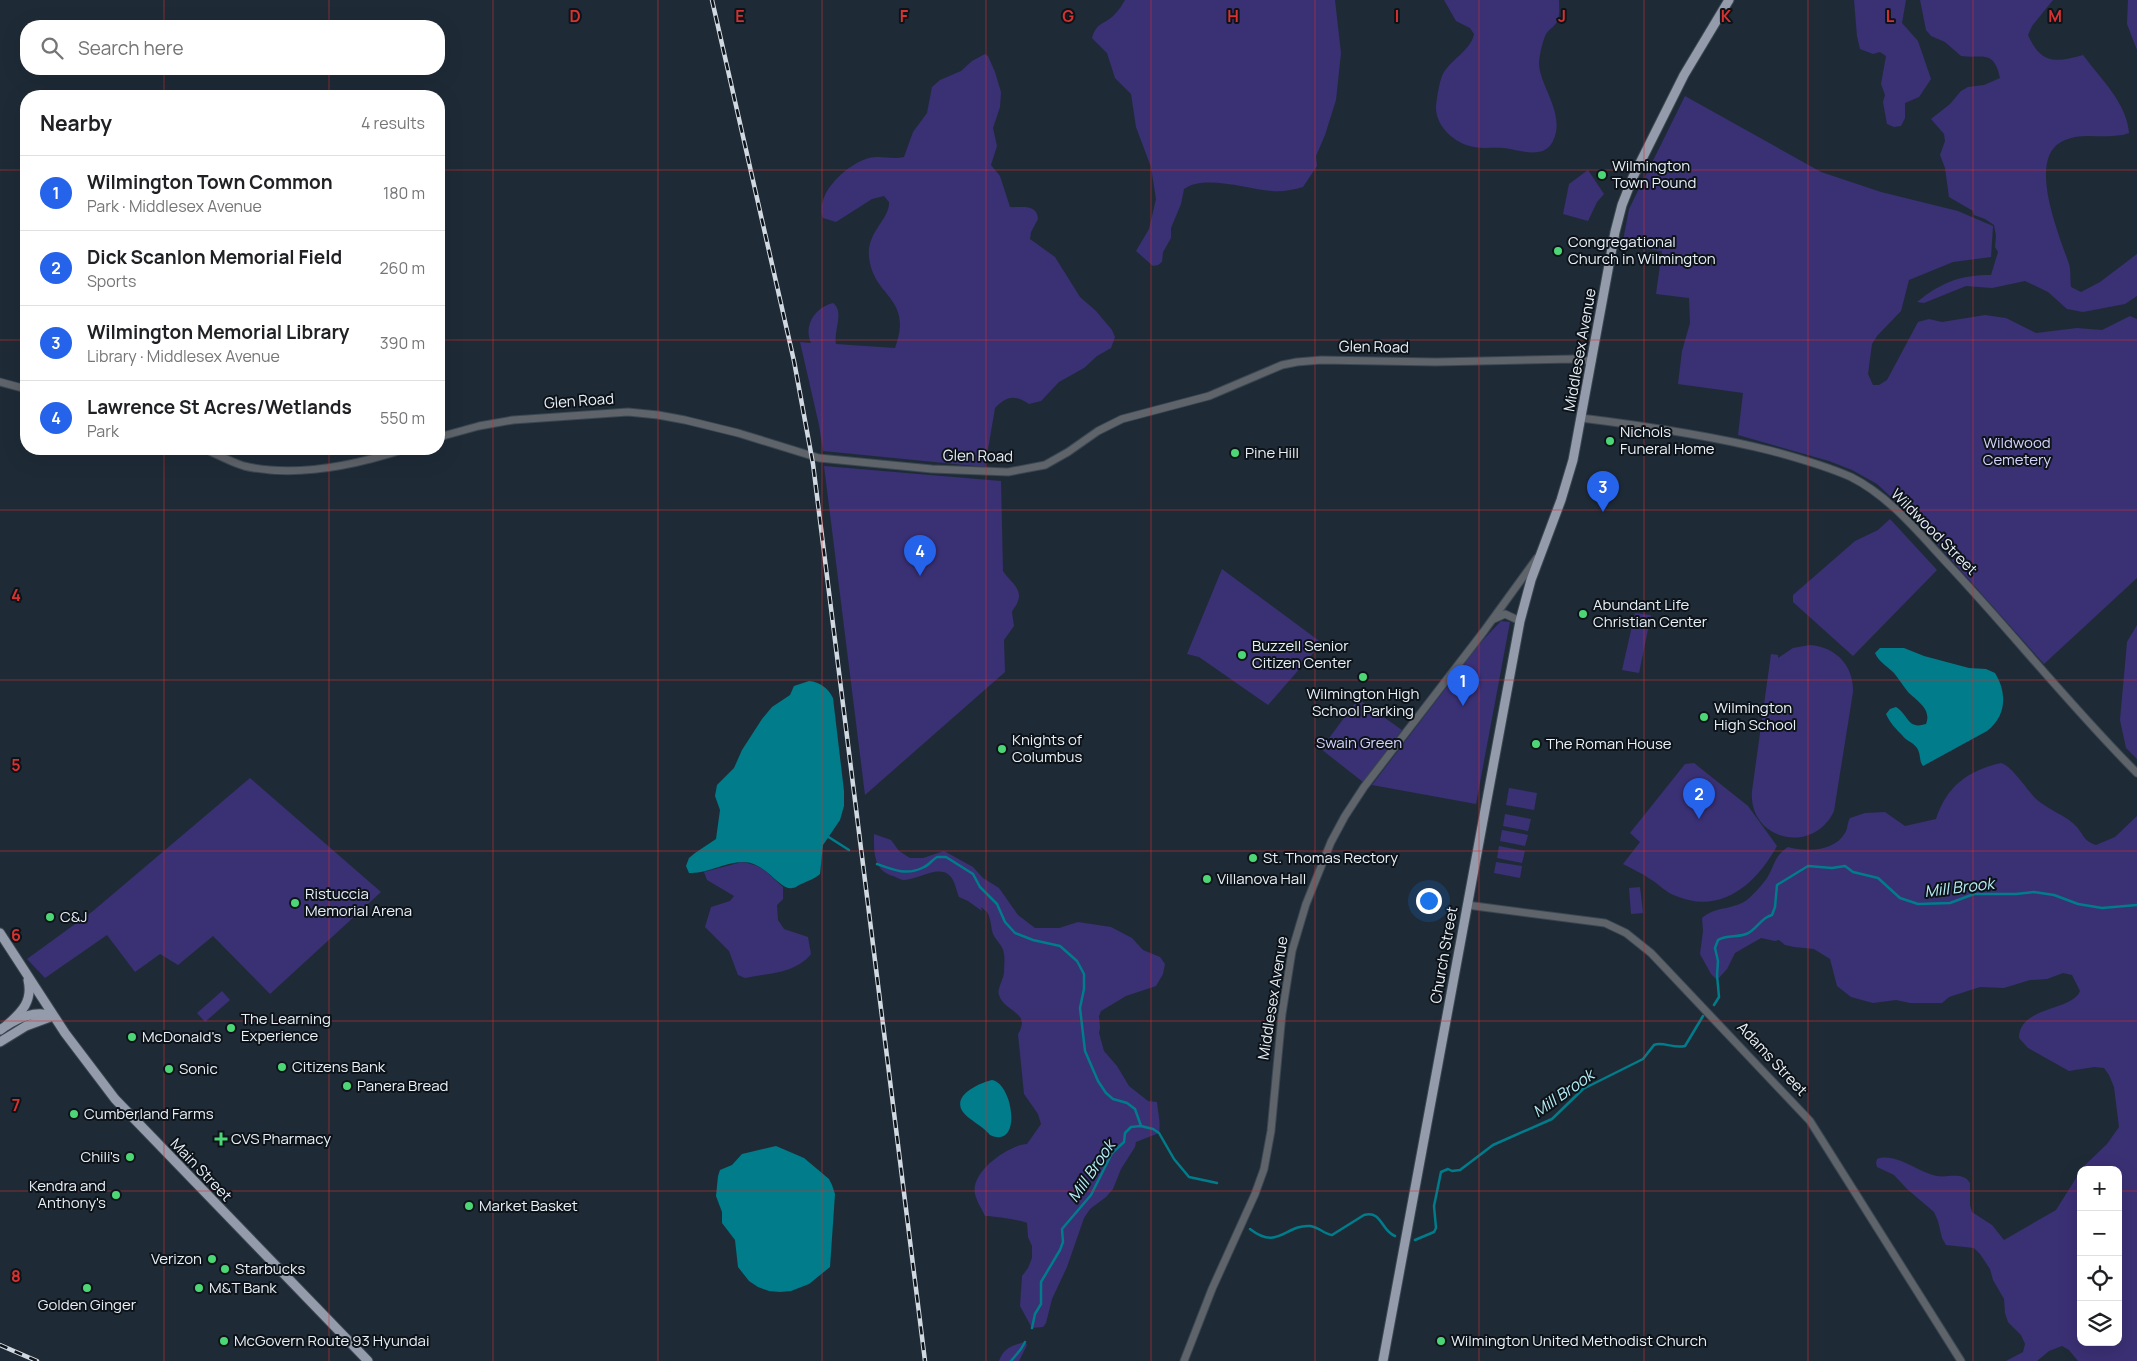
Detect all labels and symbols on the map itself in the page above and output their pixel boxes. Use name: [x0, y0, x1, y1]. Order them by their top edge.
text: D: [569, 5, 581, 27]
text: E: [735, 5, 745, 27]
text: F: [900, 5, 909, 27]
text: G: [1062, 5, 1074, 27]
text: H: [1227, 5, 1239, 27]
text: I: [1395, 5, 1399, 27]
text: J: [1558, 5, 1566, 27]
text: K: [1721, 5, 1732, 27]
text: L: [1886, 5, 1895, 27]
text: M: [2048, 5, 2062, 27]
place label: Wilmington Town Pound: [1612, 155, 1696, 193]
marker: Wilmington Town Pound: [1596, 169, 1608, 181]
place label: Congregational Church in Wilmington: [1568, 231, 1716, 269]
marker: Congregational Church in Wilmington: [1552, 245, 1564, 257]
street label: Middlesex Avenue: [1558, 286, 1601, 413]
street label: Glen Road: [1339, 335, 1409, 358]
street label: Glen Road: [543, 388, 615, 413]
place label: Nichols Funeral Home: [1620, 421, 1715, 459]
park label: Wildwood Cemetery: [1983, 432, 2051, 470]
marker: Nichols Funeral Home: [1604, 435, 1616, 447]
place label: Pine Hill: [1245, 442, 1299, 463]
street label: Glen Road: [943, 444, 1013, 467]
marker: Pine Hill: [1229, 447, 1241, 459]
pin: 3: [1587, 471, 1619, 512]
street label: Wildwood Street: [1886, 484, 1982, 580]
pin: 4: [904, 535, 936, 576]
text: 4: [11, 584, 21, 606]
place label: Abundant Life Christian Center: [1593, 594, 1708, 632]
marker: Abundant Life Christian Center: [1577, 608, 1589, 620]
place label: Buzzell Senior Citizen Center: [1252, 635, 1352, 673]
marker: Buzzell Senior Citizen Center: [1236, 649, 1248, 661]
pin: 1: [1447, 665, 1479, 706]
marker: Wilmington High School Parking: [1357, 671, 1369, 683]
place label: Wilmington High School Parking: [1307, 683, 1419, 721]
place label: Wilmington High School: [1714, 697, 1796, 735]
marker: Wilmington High School: [1698, 711, 1710, 723]
place label: Knights of Columbus: [1012, 729, 1083, 767]
park label: Swain Green: [1316, 732, 1402, 753]
place label: The Roman House: [1546, 733, 1672, 754]
marker: The Roman House: [1530, 738, 1542, 750]
marker: Knights of Columbus: [996, 743, 1008, 755]
text: 5: [11, 754, 21, 776]
pin: 2: [1683, 778, 1715, 819]
place label: St. Thomas Rectory: [1263, 847, 1398, 868]
marker: St. Thomas Rectory: [1247, 852, 1259, 864]
place label: Villanova Hall: [1217, 868, 1306, 889]
water label: Mill Brook: [1923, 872, 1997, 902]
marker: Villanova Hall: [1201, 873, 1213, 885]
place label: Ristuccia Memorial Arena: [305, 883, 412, 921]
your location: [1416, 888, 1442, 914]
marker: Ristuccia Memorial Arena: [289, 897, 301, 909]
street label: Church Street: [1425, 905, 1462, 1005]
place label: C&J: [60, 906, 87, 927]
marker: C&J: [44, 911, 56, 923]
text: 6: [11, 924, 21, 946]
street label: Middlesex Avenue: [1252, 934, 1293, 1061]
place label: The Learning Experience: [241, 1008, 331, 1046]
street label: Adams Street: [1733, 1017, 1812, 1100]
marker: The Learning Experience: [225, 1022, 237, 1034]
place label: McDonald's: [142, 1026, 221, 1047]
marker: McDonald's: [126, 1031, 138, 1043]
place label: Citizens Bank: [292, 1056, 386, 1077]
place label: Sonic: [179, 1058, 218, 1079]
marker: Citizens Bank: [276, 1061, 288, 1073]
marker: Sonic: [163, 1063, 175, 1075]
water label: Mill Brook: [1528, 1063, 1600, 1122]
place label: Panera Bread: [357, 1075, 448, 1096]
marker: Panera Bread: [341, 1080, 353, 1092]
text: 7: [12, 1094, 20, 1116]
place label: Cumberland Farms: [84, 1103, 214, 1124]
marker: Cumberland Farms: [68, 1108, 80, 1120]
place label: CVS Pharmacy: [231, 1128, 331, 1149]
street label: Main Street: [166, 1133, 237, 1206]
marker: CVS Pharmacy: [215, 1133, 227, 1145]
water label: Mill Brook: [1062, 1134, 1121, 1206]
place label: Chili's: [80, 1146, 120, 1167]
marker: Chili's: [124, 1151, 136, 1163]
place label: Kendra and Anthony's: [29, 1175, 106, 1213]
marker: Kendra and Anthony's: [110, 1189, 122, 1201]
place label: Market Basket: [479, 1195, 578, 1216]
marker: Market Basket: [463, 1200, 475, 1212]
place label: Verizon: [151, 1248, 202, 1269]
marker: Verizon: [206, 1253, 218, 1265]
place label: Starbucks: [235, 1258, 305, 1279]
marker: Starbucks: [219, 1263, 231, 1275]
text: 8: [11, 1265, 21, 1287]
place label: M&T Bank: [209, 1277, 277, 1298]
marker: Golden Ginger: [81, 1282, 93, 1294]
marker: M&T Bank: [193, 1282, 205, 1294]
place label: Golden Ginger: [38, 1294, 137, 1315]
place label: McGovern Route 93 Hyundai: [234, 1330, 429, 1351]
place label: Wilmington United Methodist Church: [1451, 1330, 1707, 1351]
marker: McGovern Route 93 Hyundai: [218, 1335, 230, 1347]
marker: Wilmington United Methodist Church: [1435, 1335, 1447, 1347]

